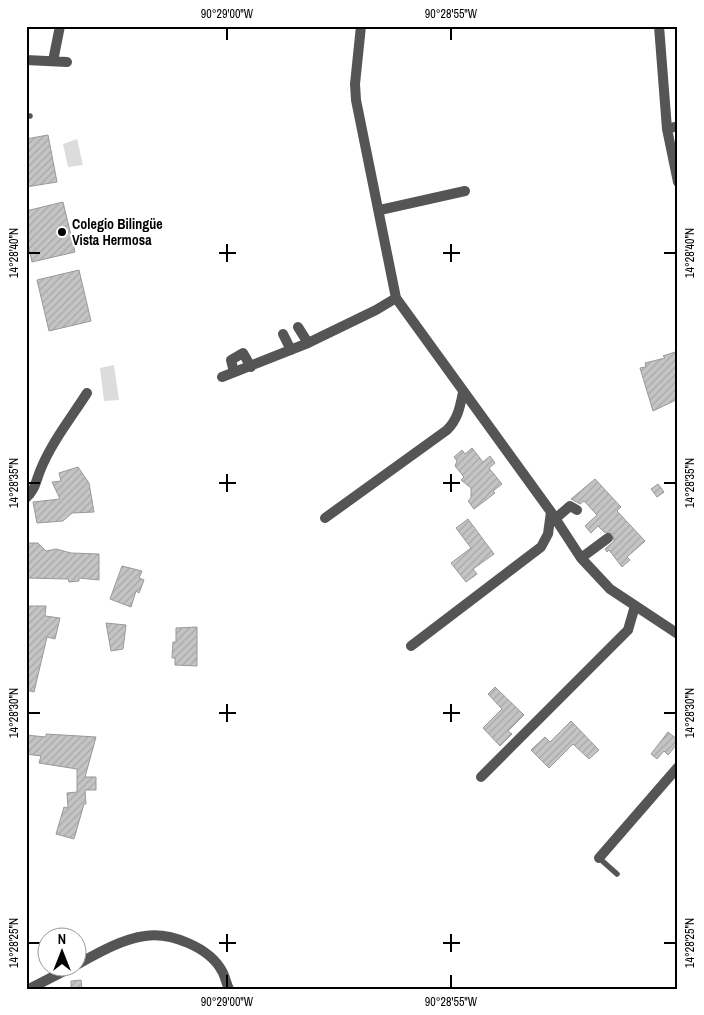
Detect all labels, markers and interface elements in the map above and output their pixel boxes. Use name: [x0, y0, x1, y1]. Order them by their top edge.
text: 90°29'00"W: [201, 6, 254, 22]
text: 90°28'55"W: [425, 6, 478, 22]
place label: Colegio Bilingüe Vista Hermosa: [72, 215, 163, 249]
marker: Colegio Bilingüe Vista Hermosa: [56, 226, 68, 238]
text: 14°28'40"N: [6, 228, 22, 278]
text: 14°28'40"N: [682, 228, 698, 278]
text: 14°28'35"N: [6, 458, 22, 508]
text: 14°28'35"N: [682, 458, 698, 508]
text: 14°28'30"N: [6, 688, 22, 738]
text: 14°28'30"N: [682, 688, 698, 738]
text: 14°28'25"N: [6, 918, 22, 968]
text: 14°28'25"N: [682, 918, 698, 968]
north arrow: [38, 928, 88, 978]
text: N: [58, 930, 66, 948]
text: 90°29'00"W: [201, 994, 254, 1010]
text: 90°28'55"W: [425, 994, 478, 1010]

